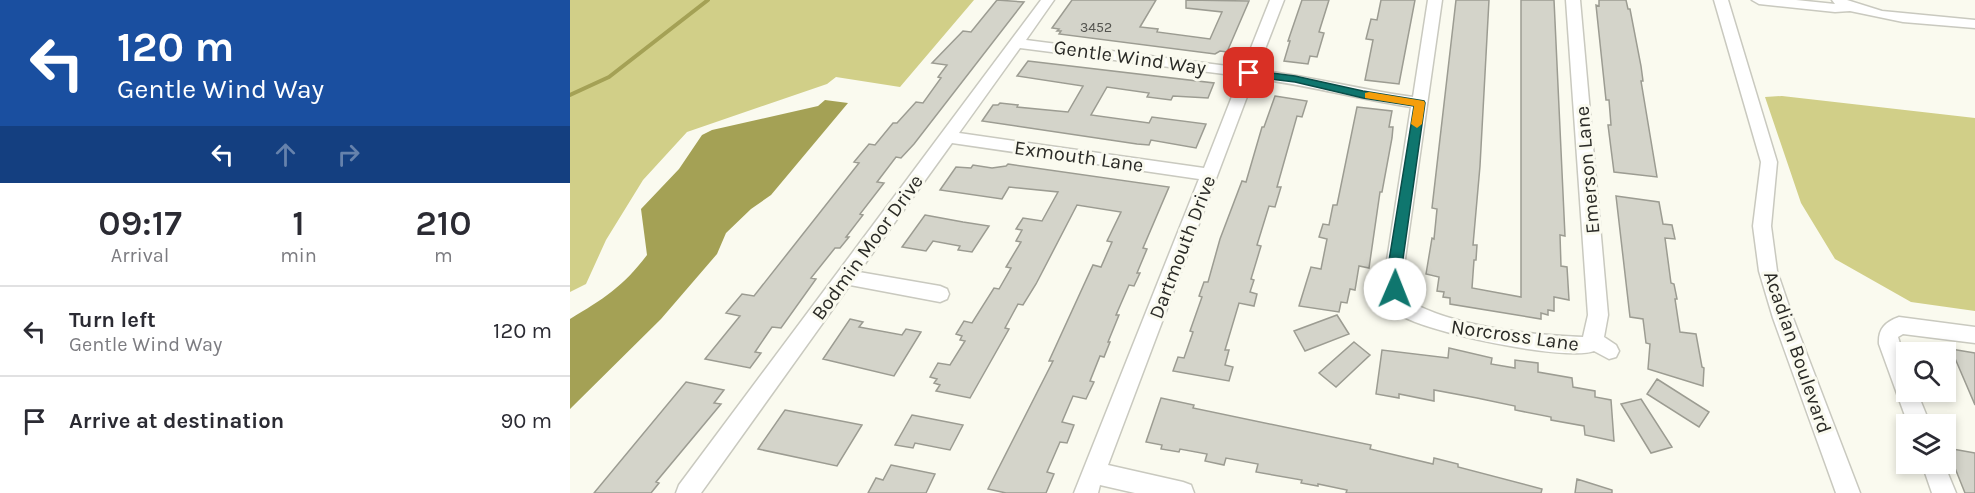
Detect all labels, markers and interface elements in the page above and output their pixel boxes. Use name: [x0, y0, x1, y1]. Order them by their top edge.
house number: 3452: [1080, 19, 1112, 36]
text: 120 m: [117, 22, 234, 72]
icon: left: [18, 24, 96, 102]
street label: Gentle Wind Way: [1052, 35, 1208, 80]
pin: [1223, 47, 1274, 98]
icon: arrive: [1232, 56, 1265, 89]
text: Gentle Wind Way: [117, 73, 324, 105]
street label: Emerson Lane: [1570, 105, 1605, 235]
street label: Exmouth Lane: [1013, 136, 1145, 177]
icon: left: [206, 138, 239, 171]
icon: ahead: [269, 138, 302, 171]
icon: right: [332, 138, 365, 171]
street label: Bodmin Moor Drive: [807, 170, 928, 325]
street label: Dartmouth Drive: [1145, 172, 1220, 322]
text: 09:17: [98, 202, 182, 244]
text: 1: [292, 202, 305, 244]
text: 210: [415, 202, 472, 244]
text: Arrival: [111, 244, 169, 267]
text: min: [280, 244, 317, 267]
text: m: [434, 244, 453, 267]
position arrow: [1363, 257, 1427, 321]
street label: Acadian Boulevard: [1759, 268, 1836, 436]
text: Turn left: [69, 307, 156, 333]
icon: left: [18, 315, 51, 348]
street label: Norcross Lane: [1450, 315, 1580, 356]
text: 120 m: [493, 318, 552, 344]
text: Gentle Wind Way: [69, 333, 222, 356]
map controls: [1896, 342, 1956, 474]
button: search: [1896, 342, 1956, 402]
icon: arrive: [18, 405, 51, 438]
text: Arrive at destination: [69, 408, 284, 434]
text: 90 m: [500, 408, 552, 434]
button: layers: [1896, 414, 1956, 474]

